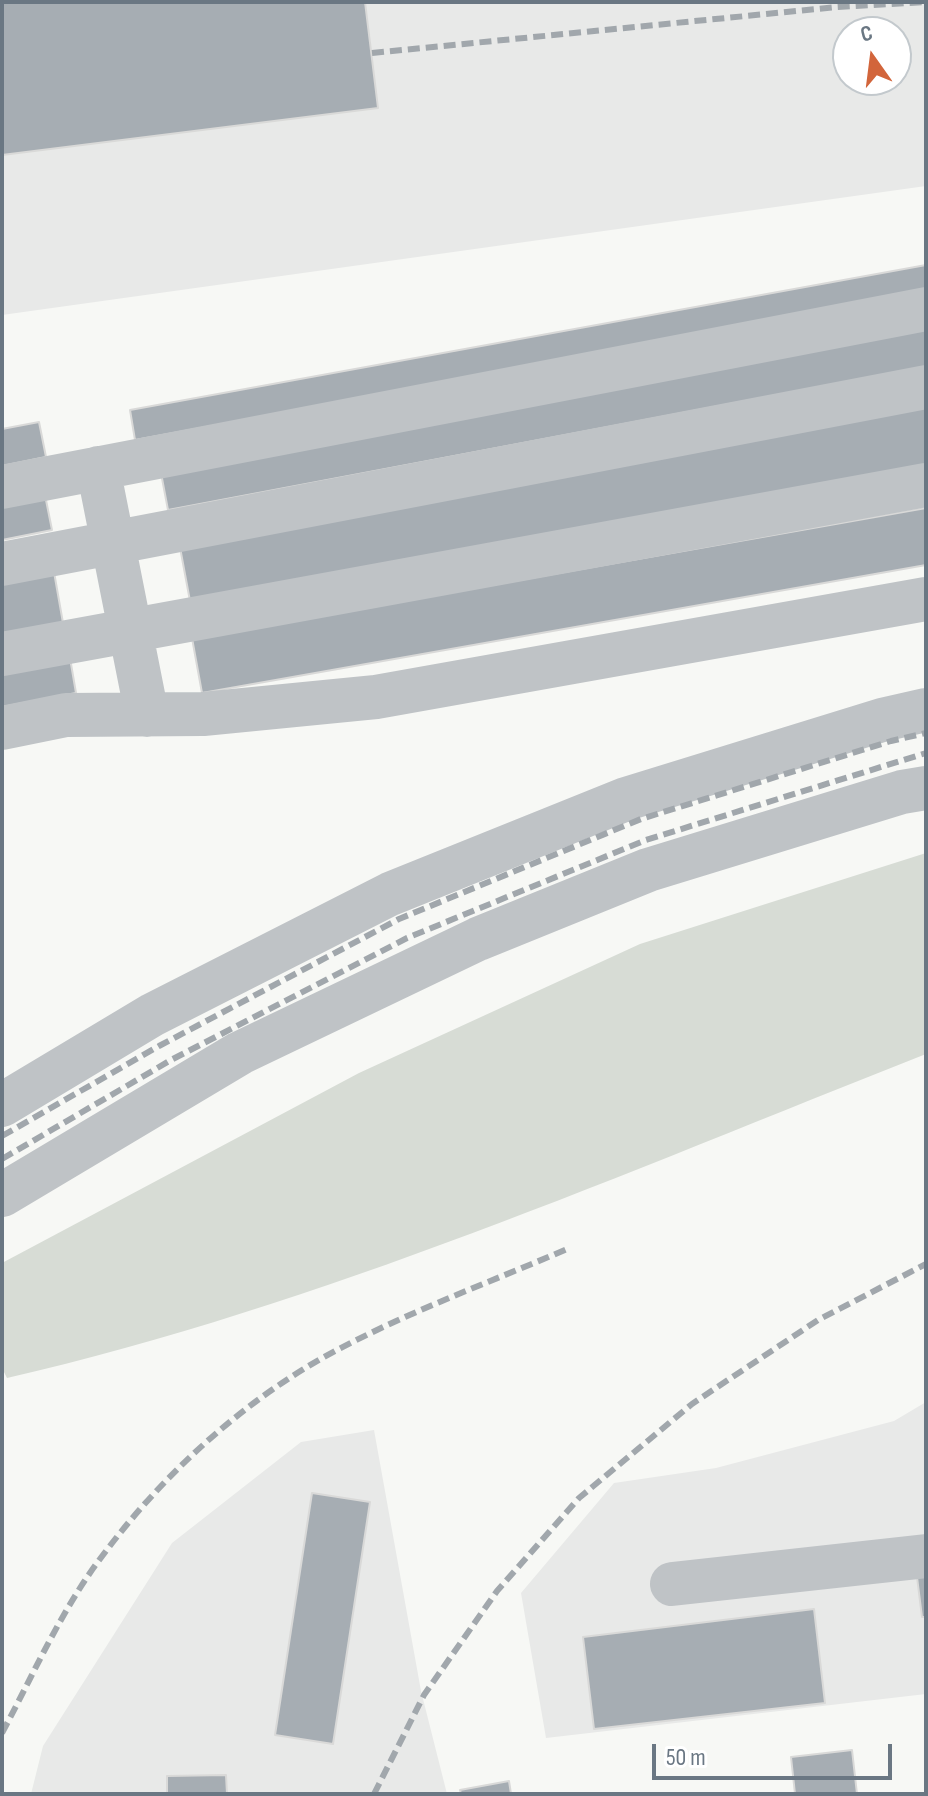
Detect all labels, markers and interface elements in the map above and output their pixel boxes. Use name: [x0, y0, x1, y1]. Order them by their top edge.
north arrow: [832, 16, 912, 96]
text: С: [858, 20, 875, 49]
scale bar: [656, 1728, 896, 1778]
text: 50 m: [666, 1743, 706, 1772]

